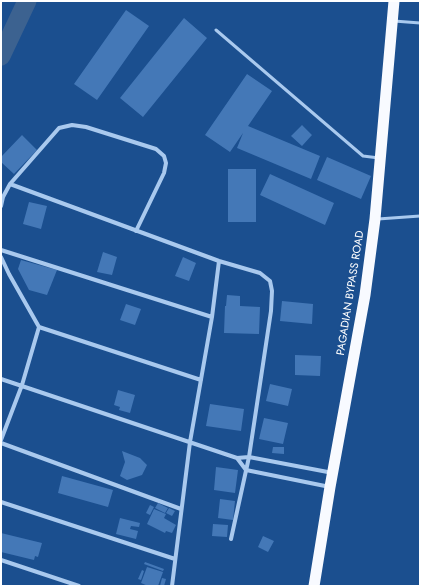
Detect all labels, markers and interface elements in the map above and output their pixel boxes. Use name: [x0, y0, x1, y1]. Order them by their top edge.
street label: PAGADIAN BYPASS ROAD: [335, 230, 367, 356]

